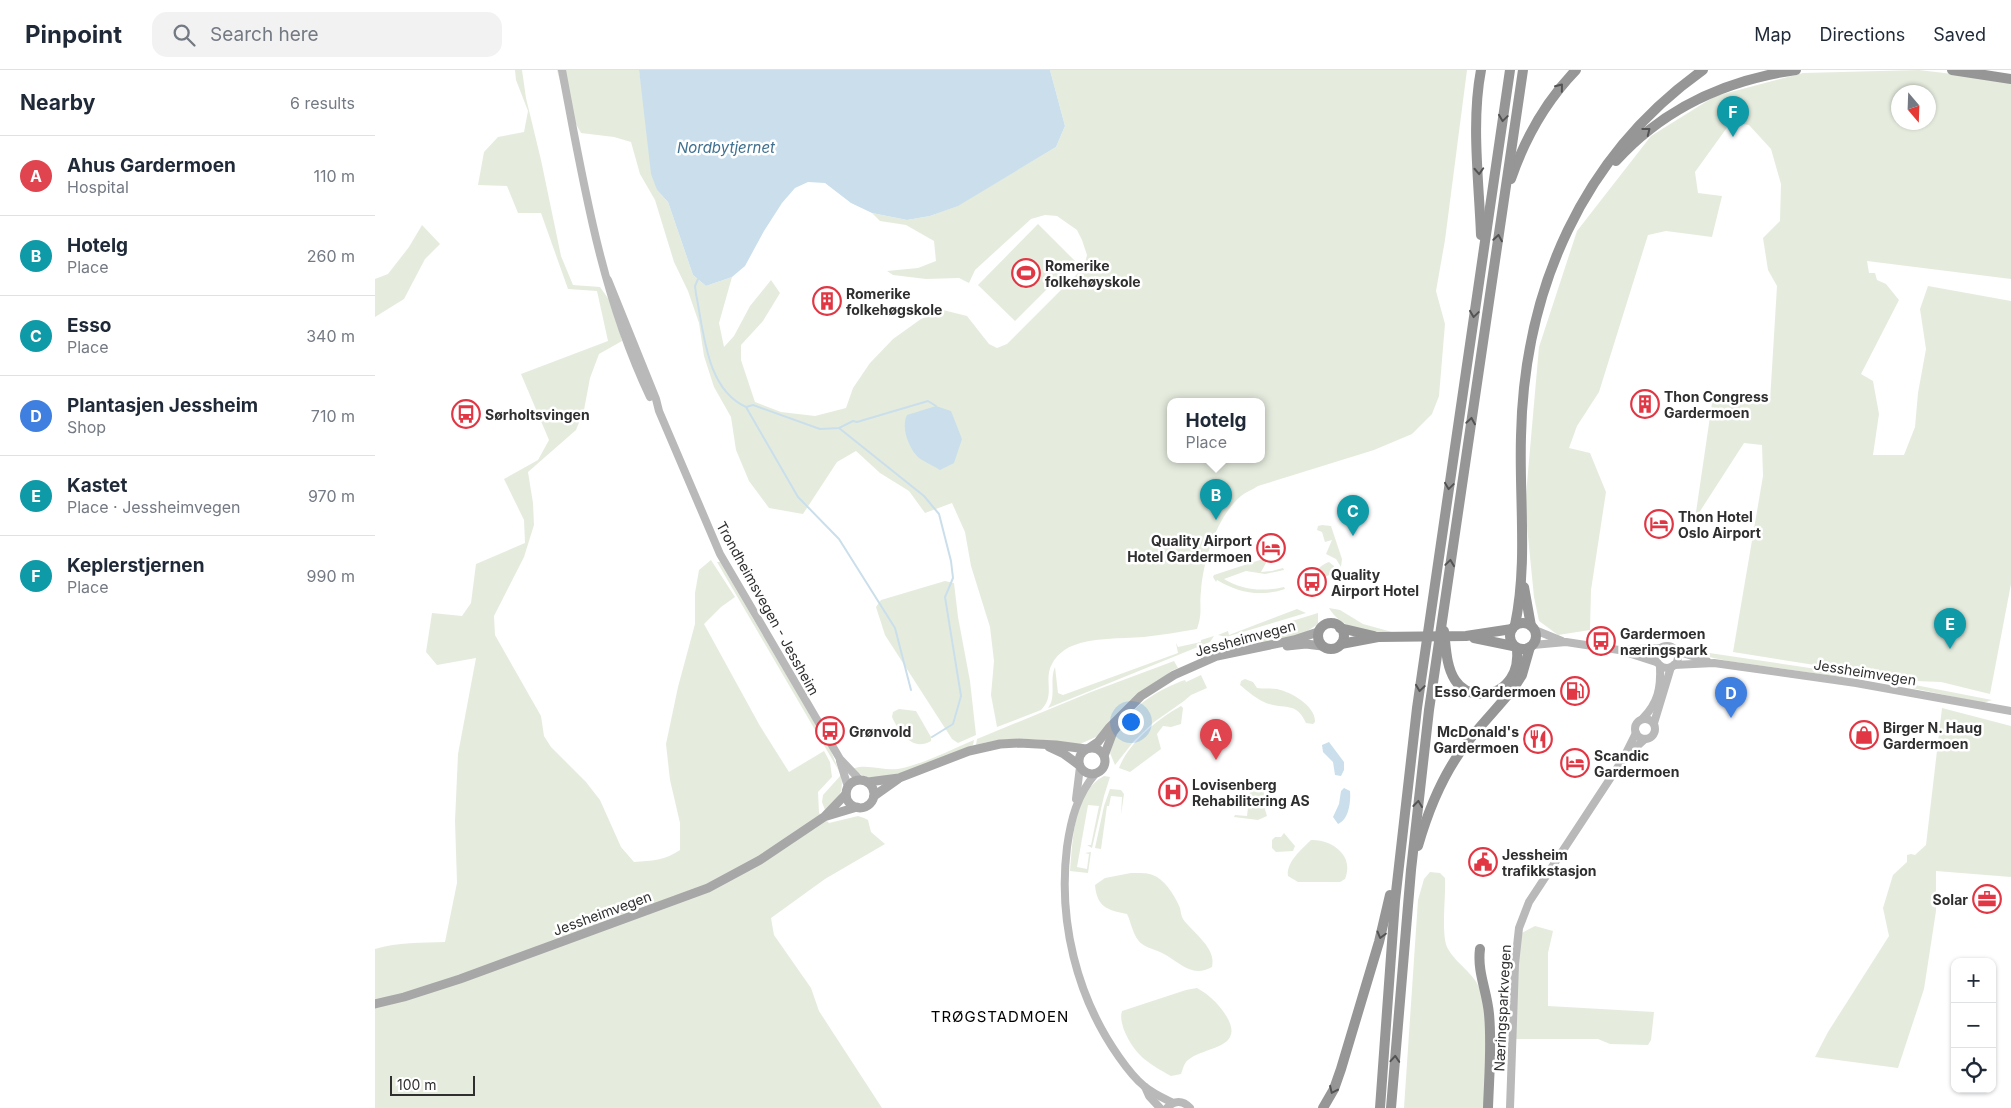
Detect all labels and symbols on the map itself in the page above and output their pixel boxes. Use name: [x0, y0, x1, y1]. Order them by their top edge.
one-way arrow: [1555, 84, 1563, 93]
north arrow: [1891, 85, 1936, 130]
pin: F: [1717, 96, 1749, 137]
one-way arrow: [1499, 114, 1509, 123]
one-way arrow: [1641, 128, 1650, 137]
water label: Nordbytjernet: [677, 138, 776, 157]
one-way arrow: [1473, 167, 1484, 175]
one-way arrow: [1493, 234, 1503, 242]
place label: Romerike folkehøyskole: [1045, 257, 1141, 290]
sports icon: Romerike folkehøyskole: [1011, 258, 1041, 288]
place label: Romerike folkehøgskole: [846, 285, 942, 318]
building icon: Romerike folkehøgskole: [812, 286, 842, 316]
one-way arrow: [1470, 310, 1480, 319]
place label: Thon Congress Gardermoen: [1664, 388, 1769, 421]
building icon: Thon Congress Gardermoen: [1630, 389, 1660, 419]
bus stop icon: Sørholtsvingen: [451, 399, 481, 429]
place label: Sørholtsvingen: [485, 406, 590, 423]
one-way arrow: [1465, 417, 1476, 425]
pin: B: [1200, 479, 1232, 520]
one-way arrow: [1444, 482, 1455, 490]
pin: C: [1337, 495, 1369, 536]
place label: Thon Hotel Oslo Airport: [1678, 508, 1761, 541]
hotel icon: Thon Hotel Oslo Airport: [1644, 509, 1674, 539]
street label: Trondheimsvegen - Jessheim: [713, 518, 823, 698]
place label: Quality Airport Hotel Gardermoen: [1127, 532, 1252, 565]
hotel icon: Quality Airport Hotel Gardermoen: [1256, 533, 1286, 563]
one-way arrow: [1444, 558, 1455, 566]
place label: Quality Airport Hotel: [1331, 566, 1419, 599]
bus stop icon: Quality Airport Hotel: [1297, 567, 1327, 597]
pin: E: [1934, 608, 1966, 649]
street label: Jessheimvegen: [1193, 616, 1297, 660]
place label: Gardermoen næringspark: [1620, 625, 1708, 658]
bus stop icon: Gardermoen næringspark: [1586, 626, 1616, 656]
street label: Jessheimvegen: [1813, 656, 1917, 688]
fuel station icon: Esso Gardermoen: [1560, 676, 1590, 706]
pin: D: [1715, 677, 1747, 718]
place label: Esso Gardermoen: [1435, 683, 1556, 700]
one-way arrow: [1415, 684, 1426, 692]
your location: [1118, 709, 1144, 735]
bus stop icon: Grønvold: [815, 716, 845, 746]
pin: A: [1200, 719, 1232, 760]
place label: Birger N. Haug Gardermoen: [1883, 719, 1982, 752]
shop icon: Birger N. Haug Gardermoen: [1849, 720, 1879, 750]
place label: Grønvold: [849, 723, 911, 740]
place label: McDonald's Gardermoen: [1434, 723, 1519, 756]
restaurant icon: McDonald's Gardermoen: [1523, 724, 1553, 754]
place label: Scandic Gardermoen: [1594, 747, 1679, 780]
hotel icon: Scandic Gardermoen: [1560, 748, 1590, 778]
place label: Lovisenberg Rehabilitering AS: [1192, 776, 1310, 809]
hospital icon: Lovisenberg Rehabilitering AS: [1158, 777, 1188, 807]
one-way arrow: [1412, 800, 1423, 808]
place label: Jessheim trafikkstasjon: [1502, 846, 1597, 879]
public building icon: Jessheim trafikkstasjon: [1468, 847, 1498, 877]
office icon: Solar: [1972, 884, 2002, 914]
street label: Jessheimvegen: [550, 887, 654, 939]
place label: Solar: [1933, 891, 1968, 908]
one-way arrow: [1376, 930, 1387, 939]
street label: Næringsparkvegen: [1490, 944, 1514, 1072]
district label: TRØGSTADMOEN: [931, 1007, 1069, 1026]
one-way arrow: [1389, 1055, 1400, 1063]
scale bar: [390, 1073, 475, 1096]
one-way arrow: [1329, 1085, 1339, 1094]

